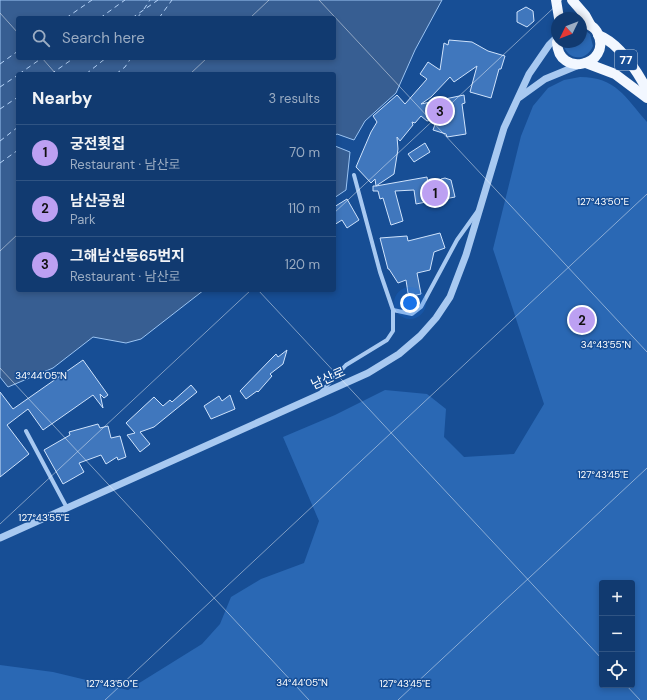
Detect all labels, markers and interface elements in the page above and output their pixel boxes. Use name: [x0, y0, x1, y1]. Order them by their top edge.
north arrow: [551, 12, 587, 48]
search box: [16, 16, 336, 60]
icon: search: [30, 27, 52, 49]
text: Search here: [62, 28, 145, 48]
road number: 77: [615, 50, 637, 70]
text: Nearby: [32, 87, 92, 109]
text: 3 results: [268, 90, 320, 107]
pin: 3: [427, 96, 453, 126]
text: 궁전횟집: [70, 134, 125, 154]
text: 1: [43, 144, 47, 161]
text: 70 m: [289, 144, 320, 161]
text: Restaurant · 남산로: [70, 156, 180, 173]
pin: 1: [422, 178, 448, 208]
text: 남산공원: [70, 191, 125, 211]
text: 127°43'50"E: [577, 195, 629, 208]
text: 2: [41, 200, 49, 217]
text: 110 m: [288, 200, 320, 217]
text: Park: [70, 211, 96, 228]
text: 그해남산동65번지: [70, 246, 185, 266]
text: 3: [41, 256, 49, 273]
text: 120 m: [285, 256, 320, 273]
text: Restaurant · 남산로: [70, 268, 180, 285]
your location: [400, 293, 420, 313]
pin: 2: [569, 305, 595, 335]
text: 34°43'55"N: [581, 338, 631, 351]
street label: 남산로: [308, 363, 348, 393]
text: 34°44'05"N: [15, 369, 67, 382]
text: 127°43'45"E: [577, 468, 629, 481]
text: 127°43'55"E: [18, 511, 70, 524]
map controls: [599, 580, 635, 688]
button: +: [599, 580, 635, 616]
button: −: [599, 616, 635, 652]
button: locate: [599, 652, 635, 688]
text: 34°44'05"N: [276, 676, 328, 689]
text: 127°43'50"E: [86, 677, 138, 690]
text: 127°43'45"E: [379, 677, 431, 690]

